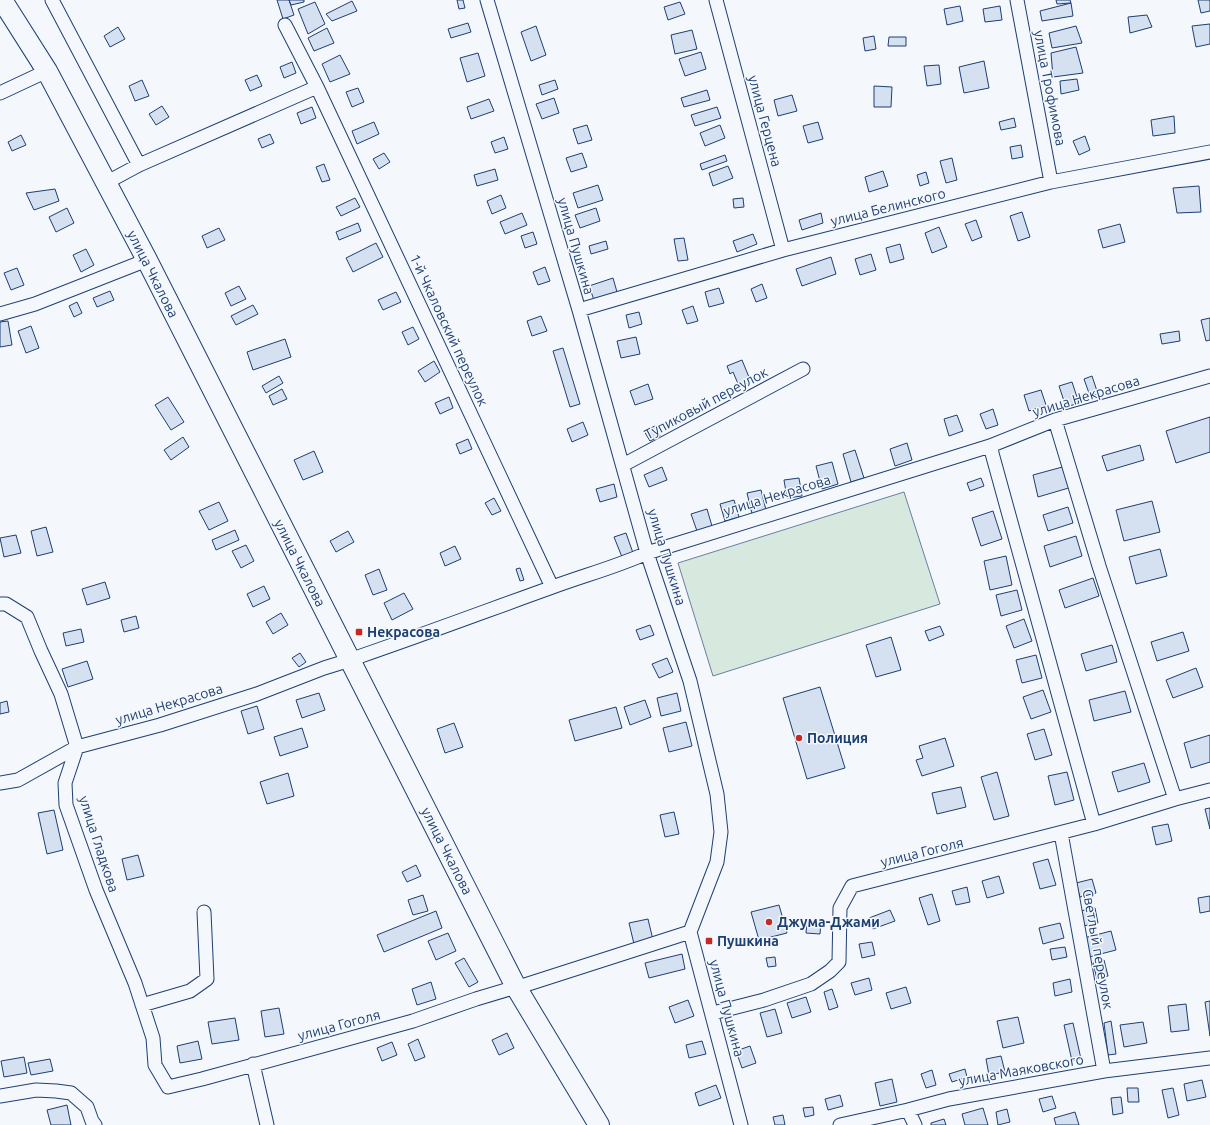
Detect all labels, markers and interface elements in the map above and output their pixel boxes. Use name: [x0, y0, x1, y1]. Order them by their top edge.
street label: улица Трофимова: [1031, 29, 1069, 147]
street label: улица Герцена: [745, 73, 785, 169]
street label: улица Белинского: [829, 185, 947, 229]
street label: улица Пушкина: [555, 196, 597, 296]
street label: улица Чкалова: [124, 228, 182, 320]
street label: 1-й Чкаловский переулок: [407, 251, 491, 409]
street label: Тупиковый переулок: [642, 364, 770, 442]
street label: улица Некрасова: [1030, 372, 1142, 420]
street label: улица Некрасова: [721, 471, 833, 519]
street label: улица Пушкина: [645, 507, 689, 607]
street label: улица Чкалова: [271, 517, 329, 609]
place label: Некрасова: [367, 624, 440, 640]
marker: Некрасова: [354, 627, 364, 637]
street label: улица Некрасова: [113, 680, 225, 728]
place label: Полиция: [807, 730, 868, 746]
marker: Полиция: [794, 733, 804, 743]
street label: улица Гладкова: [76, 794, 122, 894]
street label: улица Чкалова: [418, 805, 476, 897]
street label: улица Гоголя: [879, 834, 965, 870]
street label: Светлый переулок: [1080, 888, 1116, 1010]
place label: Джума-Джами: [777, 914, 880, 930]
marker: Джума-Джами: [764, 917, 774, 927]
place label: Пушкина: [717, 933, 779, 949]
marker: Пушкина: [704, 936, 714, 946]
street label: улица Пушкина: [706, 958, 748, 1058]
street label: улица Гоголя: [296, 1006, 382, 1044]
street label: улица Маяковского: [957, 1051, 1085, 1089]

